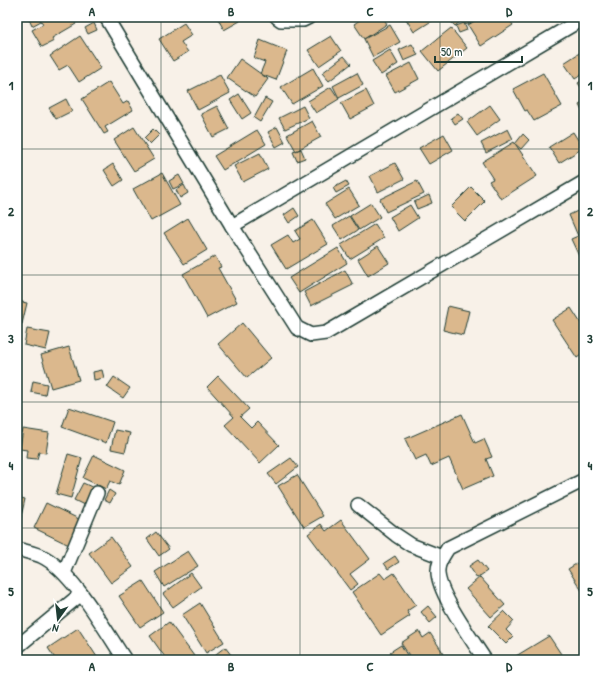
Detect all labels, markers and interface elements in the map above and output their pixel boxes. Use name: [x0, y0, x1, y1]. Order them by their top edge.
text: A: [89, 2, 96, 20]
text: B: [228, 2, 235, 20]
text: C: [366, 2, 374, 20]
text: D: [506, 2, 513, 20]
scale bar: [435, 38, 522, 64]
text: 50 m: [441, 43, 462, 60]
text: 1: [9, 76, 14, 94]
text: 1: [588, 76, 593, 94]
text: 2: [8, 202, 15, 220]
text: 2: [587, 202, 594, 220]
text: 3: [8, 329, 14, 347]
text: 3: [587, 329, 593, 347]
text: 4: [9, 456, 14, 474]
text: 4: [588, 456, 593, 474]
text: 5: [8, 582, 14, 600]
text: 5: [587, 582, 593, 600]
north arrow: [38, 599, 78, 639]
text: N: [51, 621, 60, 636]
text: A: [89, 657, 96, 675]
text: B: [228, 657, 235, 675]
text: C: [366, 657, 374, 675]
text: D: [506, 657, 513, 675]

